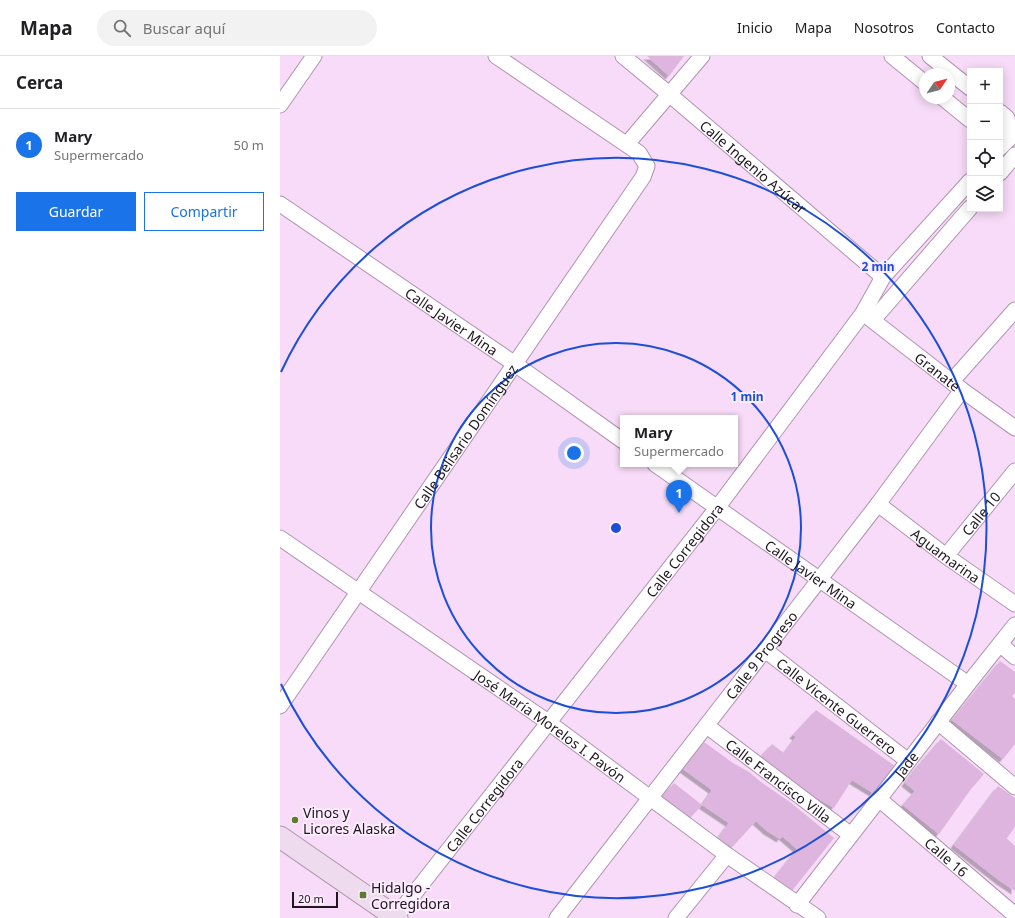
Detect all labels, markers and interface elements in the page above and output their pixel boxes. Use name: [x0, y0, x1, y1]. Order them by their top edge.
search box: [97, 10, 377, 46]
text: Mapa: [20, 15, 73, 41]
icon: search: [111, 17, 133, 39]
text: Buscar aquí: [143, 18, 225, 38]
text: Inicio: [737, 18, 773, 37]
text: Mapa: [795, 18, 832, 37]
text: Nosotros: [854, 18, 914, 37]
text: Contacto: [936, 18, 995, 37]
north arrow: [919, 68, 955, 104]
map controls: [967, 68, 1003, 212]
button: +: [967, 68, 1003, 104]
text: Cerca: [16, 71, 63, 94]
button: −: [967, 104, 1003, 140]
street label: Calle Ingenio Azúcar: [696, 115, 811, 217]
text: Mary: [54, 126, 92, 146]
text: 1: [25, 136, 33, 154]
text: 50 m: [234, 136, 264, 154]
button: locate: [967, 140, 1003, 176]
text: Supermercado: [54, 146, 144, 164]
button: layers: [967, 176, 1003, 212]
button: Guardar: [16, 192, 136, 231]
button: Compartir: [144, 192, 264, 231]
text: 2 min: [861, 258, 895, 275]
street label: Calle Javier Mina: [402, 283, 502, 359]
street label: Granate: [911, 348, 965, 395]
street label: Calle Belisario Domínguez: [409, 360, 522, 513]
text: 1 min: [730, 388, 764, 405]
popup: [620, 415, 738, 467]
text: Mary: [634, 422, 672, 442]
text: Supermercado: [634, 442, 724, 460]
your location: [564, 443, 584, 463]
pin: 1: [666, 480, 692, 513]
street label: Calle 10: [957, 487, 1004, 539]
street label: Calle Corregidora: [641, 499, 727, 601]
centre of rings: [609, 521, 623, 535]
street label: Aguamarina: [908, 523, 984, 587]
street label: Calle Javier Mina: [762, 535, 861, 613]
street label: Calle 9 Progreso: [721, 607, 801, 703]
street label: Calle Vicente Guerrero: [773, 653, 901, 759]
street label: José María Morelos I. Pavón: [469, 664, 630, 786]
street label: Calle Francisco Villa: [722, 734, 835, 826]
street label: Jade: [889, 747, 922, 783]
street label: Calle Corregidora: [441, 754, 527, 856]
place label: Vinos y Licores Alaska: [303, 803, 395, 838]
marker: Vinos y Licores Alaska: [290, 815, 300, 825]
street label: Calle 16: [921, 833, 972, 881]
place label: Hidalgo - Corregidora: [371, 878, 450, 913]
scale bar: [292, 890, 338, 909]
marker: Hidalgo - Corregidora: [358, 890, 368, 900]
text: 20 m: [298, 891, 324, 906]

